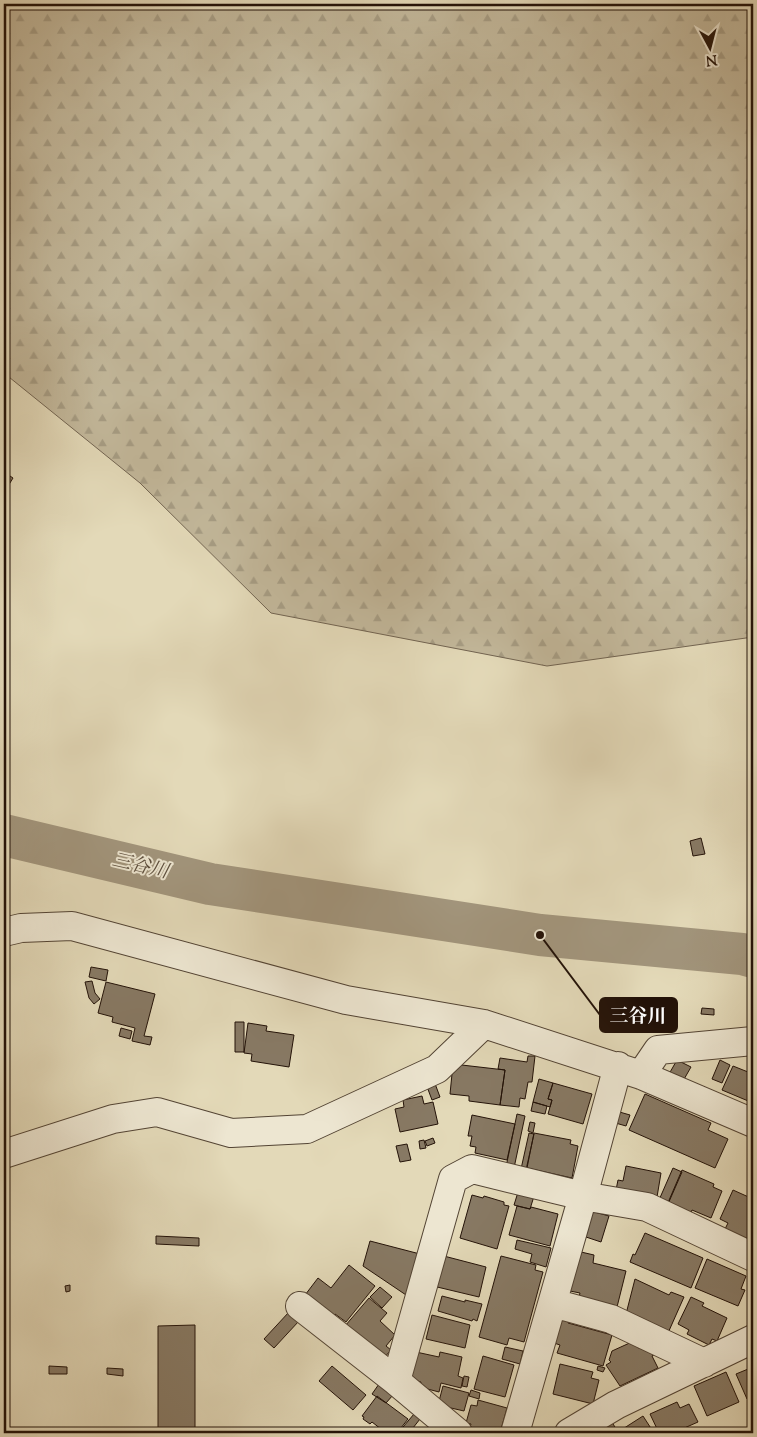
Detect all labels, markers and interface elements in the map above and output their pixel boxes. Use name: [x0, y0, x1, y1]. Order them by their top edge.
north arrow: [684, 22, 734, 72]
text: N: [705, 48, 718, 70]
water label: 三谷川: [109, 847, 173, 887]
callout: 三谷川: [600, 998, 677, 1032]
text: 三谷川: [609, 1004, 667, 1031]

